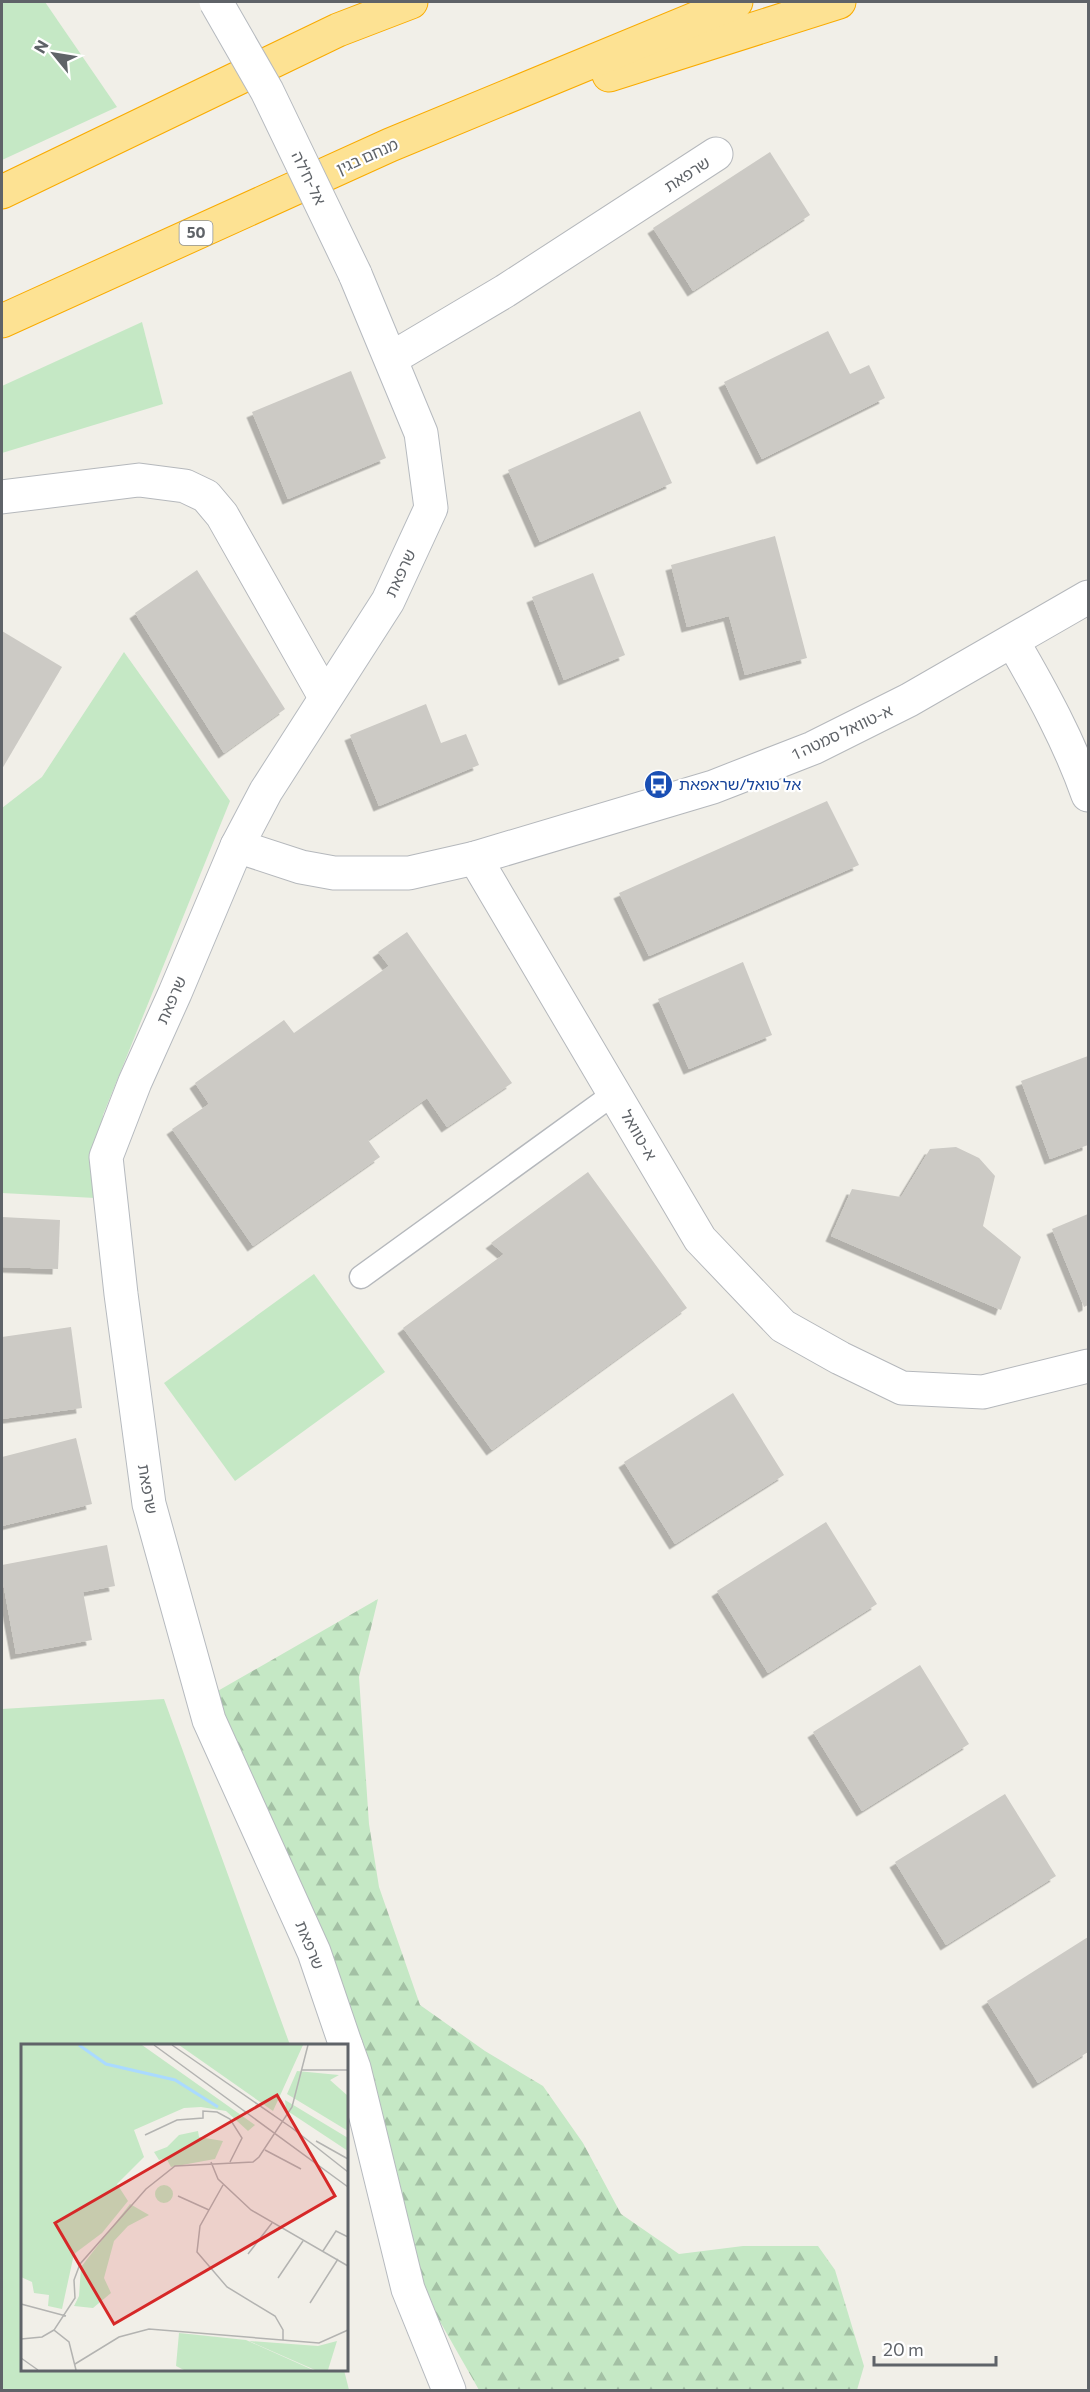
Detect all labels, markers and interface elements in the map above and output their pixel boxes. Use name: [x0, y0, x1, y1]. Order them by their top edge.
north arrow: [24, 24, 84, 84]
text: N: [29, 36, 52, 56]
street label: מנחם בגין: [333, 133, 401, 178]
street label: אל-ח'לה: [288, 148, 331, 208]
street label: שרפאת: [660, 152, 713, 195]
road number: 50: [180, 221, 212, 245]
street label: שרפאת: [380, 546, 419, 600]
street label: א-טוואל סמטה 1: [788, 700, 895, 763]
bus stop icon: אל טואל/שראפאת: [642, 768, 674, 800]
place label: אל טואל/שראפאת: [679, 774, 801, 793]
street label: שרפאת: [152, 973, 189, 1027]
street label: א-טוואל: [617, 1106, 661, 1163]
street label: שרפאת: [135, 1462, 162, 1515]
street label: שרפאת: [292, 1918, 329, 1972]
inset map: [21, 2044, 348, 2371]
scale bar: [874, 2329, 996, 2367]
text: 20 m: [883, 2338, 924, 2360]

